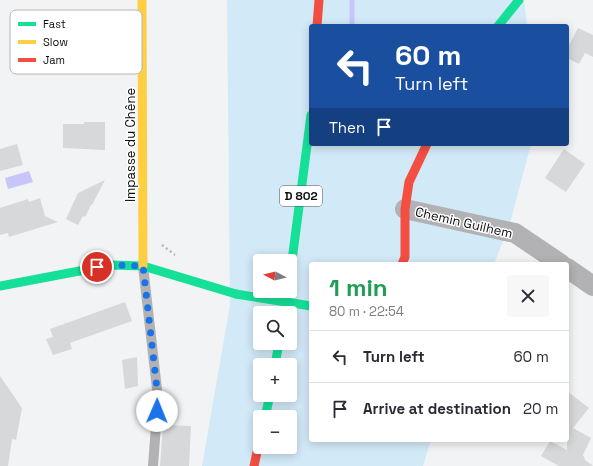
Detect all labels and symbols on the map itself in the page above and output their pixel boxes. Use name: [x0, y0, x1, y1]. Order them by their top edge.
legend: [10, 10, 142, 74]
text: Fast: [43, 17, 66, 31]
text: Slow: [43, 35, 68, 49]
text: Jam: [43, 53, 65, 67]
street label: Impasse du Chêne: [122, 88, 139, 202]
road number: D 802: [280, 186, 322, 206]
street label: Chemin Guilhem: [414, 203, 514, 242]
pin: [80, 250, 114, 284]
north arrow: [253, 254, 297, 298]
position arrow: [136, 390, 178, 432]

